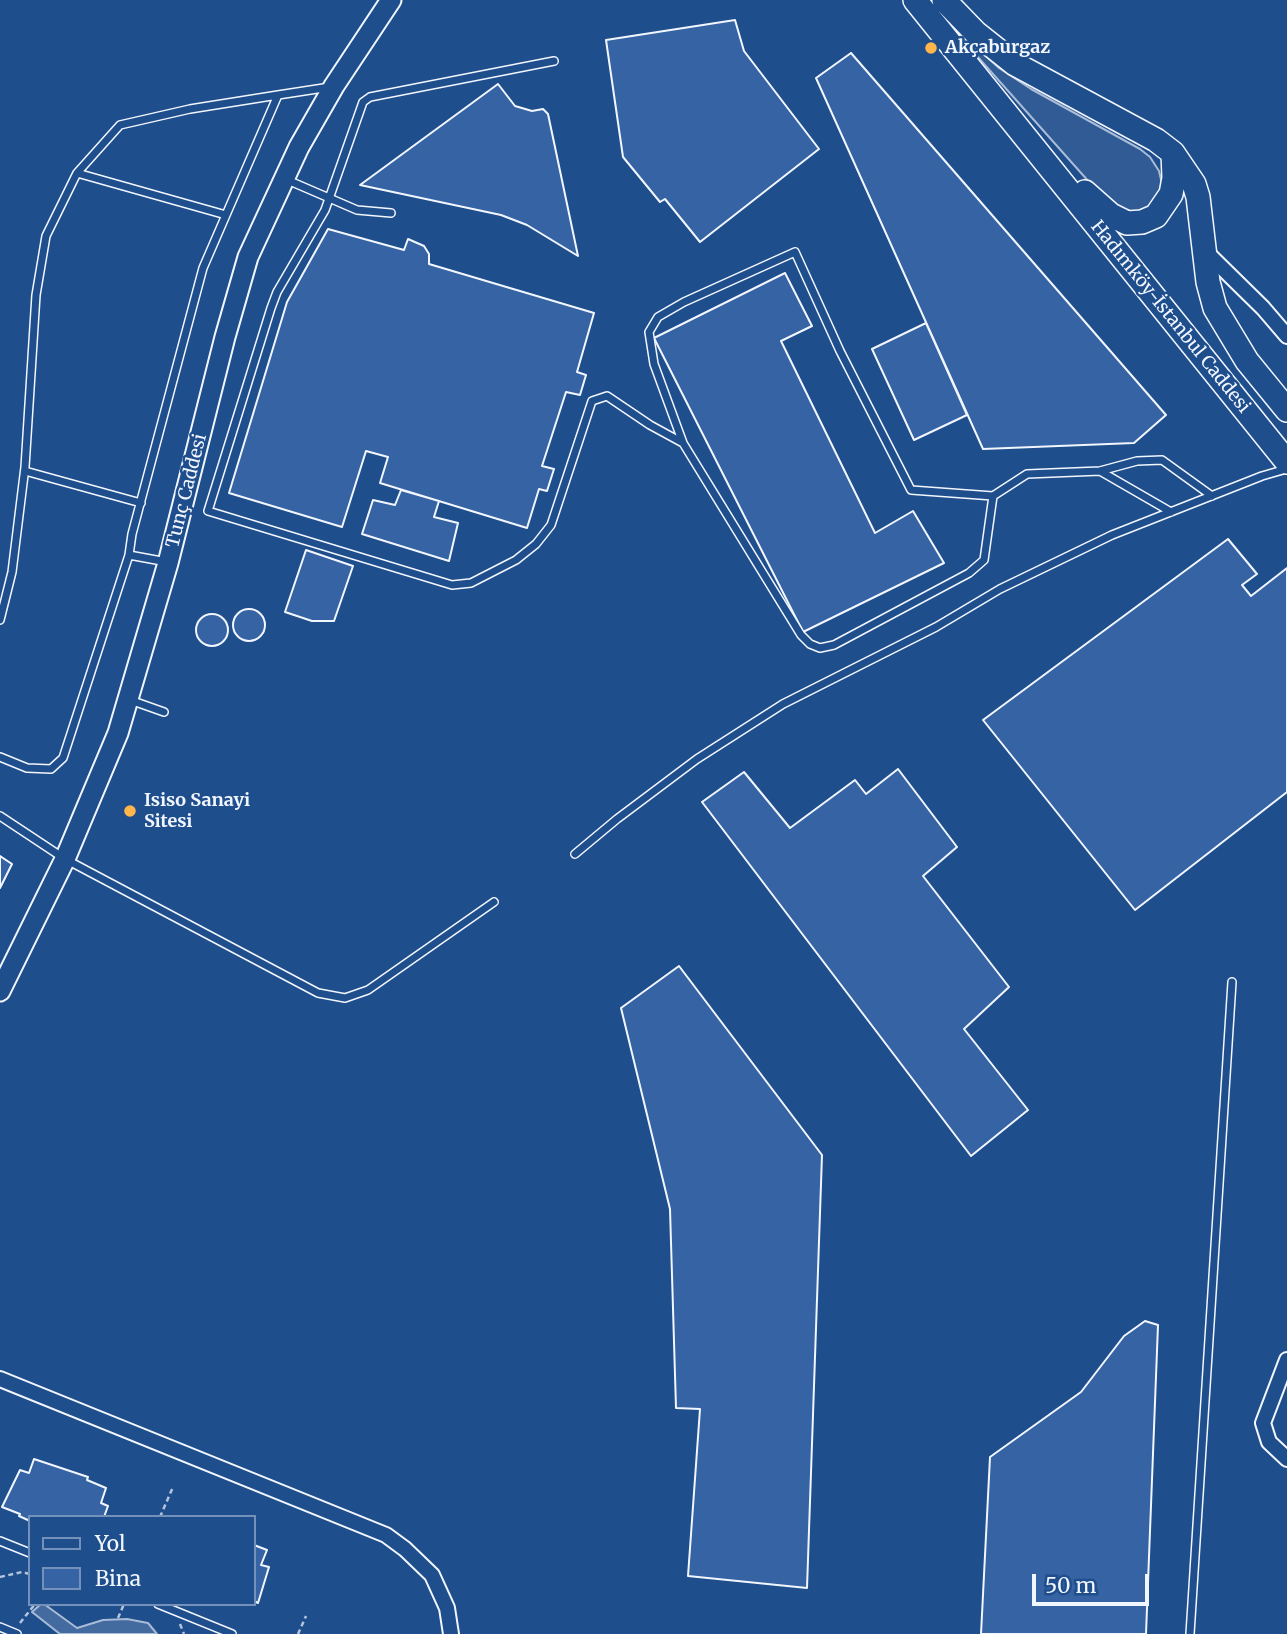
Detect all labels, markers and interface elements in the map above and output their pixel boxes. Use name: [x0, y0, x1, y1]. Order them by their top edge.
place label: Akçaburgaz: [945, 37, 1050, 59]
marker: Akçaburgaz: [923, 40, 939, 56]
street label: Hadımköy-İstanbul Caddesi: [1086, 216, 1254, 418]
street label: Tunç Caddesi: [162, 432, 212, 550]
place label: Isiso Sanayi Sitesi: [144, 790, 250, 832]
marker: Isiso Sanayi Sitesi: [122, 803, 138, 819]
legend: [28, 1515, 256, 1606]
text: Yol: [95, 1530, 125, 1557]
scale bar: [1035, 1560, 1152, 1604]
text: Bina: [95, 1565, 141, 1592]
text: 50 m: [1045, 1572, 1096, 1599]

